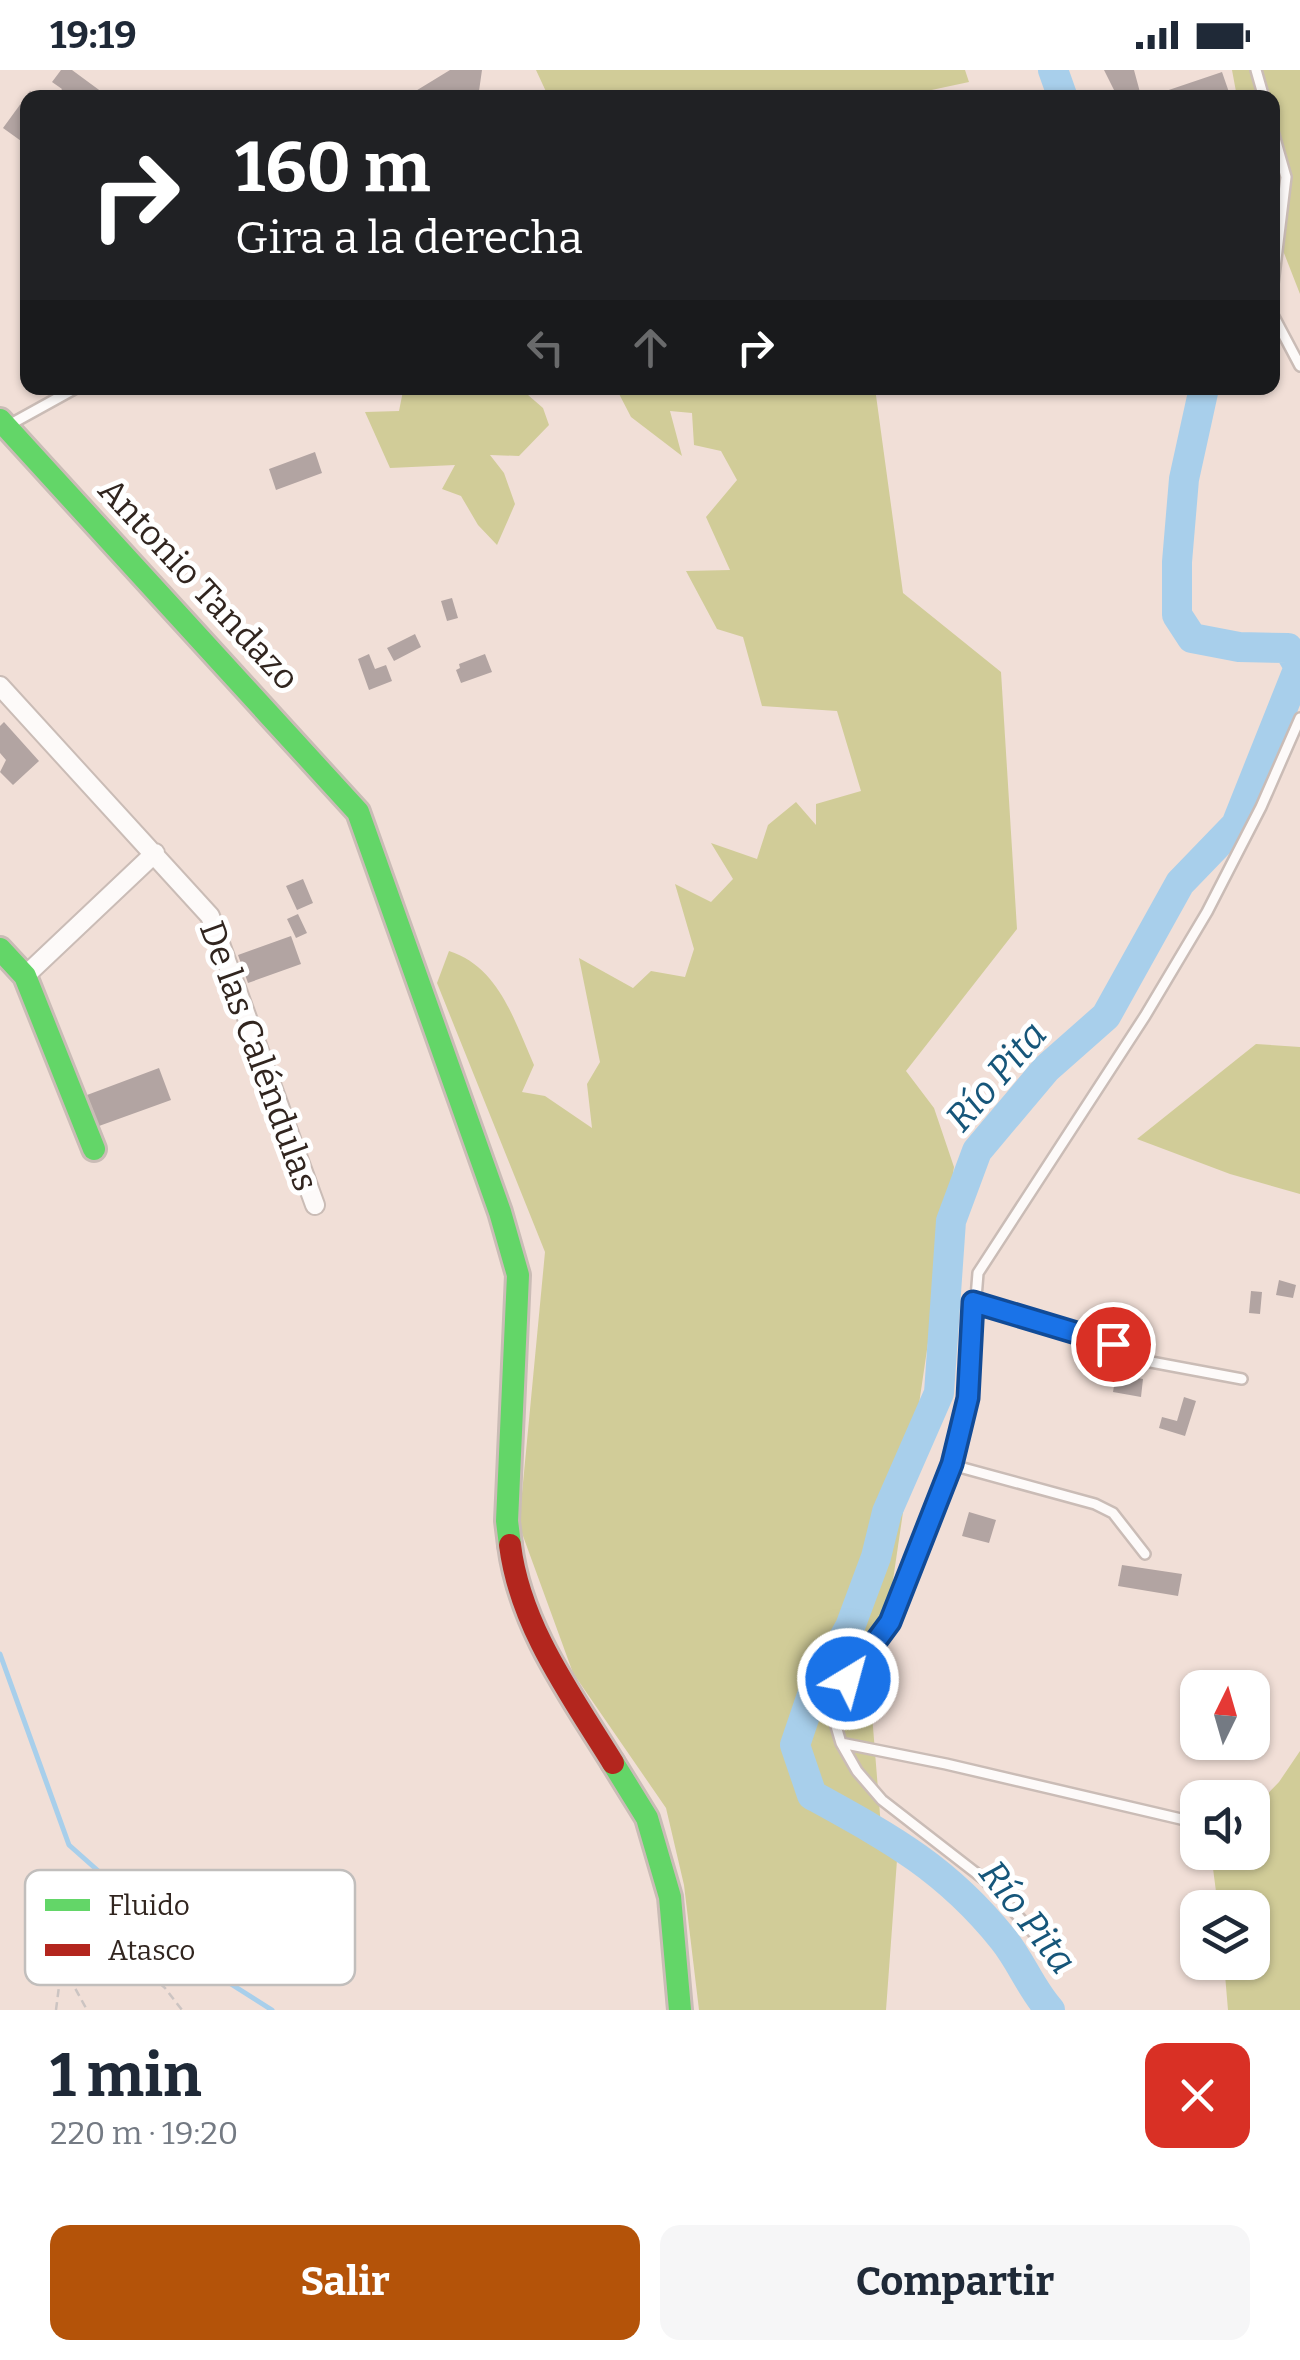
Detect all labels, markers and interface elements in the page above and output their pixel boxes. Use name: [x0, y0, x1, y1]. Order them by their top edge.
text: 19:19: [50, 12, 137, 58]
text: 160 m: [235, 126, 430, 210]
icon: right: [70, 130, 200, 260]
text: Gira a la derecha: [235, 211, 583, 265]
icon: left: [518, 320, 573, 375]
icon: ahead: [623, 320, 678, 375]
icon: right: [728, 320, 783, 375]
street label: Antonio Tandazo: [90, 469, 308, 699]
street label: De las Caléndulas: [191, 915, 327, 1197]
water label: Río Pita: [936, 1012, 1056, 1140]
pin: [1071, 1302, 1156, 1387]
icon: arrive: [1086, 1317, 1141, 1372]
position arrow: [796, 1627, 900, 1731]
north arrow: [1180, 1670, 1270, 1760]
map controls: [1180, 1670, 1270, 1980]
button: sound: [1180, 1780, 1270, 1870]
water label: Río Pita: [970, 1851, 1086, 1983]
legend: [25, 1870, 355, 1985]
text: Fluido: [108, 1889, 190, 1922]
button: layers: [1180, 1890, 1270, 1980]
text: Atasco: [108, 1934, 195, 1967]
text: 1 min: [50, 2040, 202, 2112]
button: close: [1145, 2043, 1250, 2148]
text: 220 m · 19:20: [50, 2114, 238, 2152]
button: Salir: [50, 2225, 640, 2340]
button: Compartir: [660, 2225, 1250, 2340]

